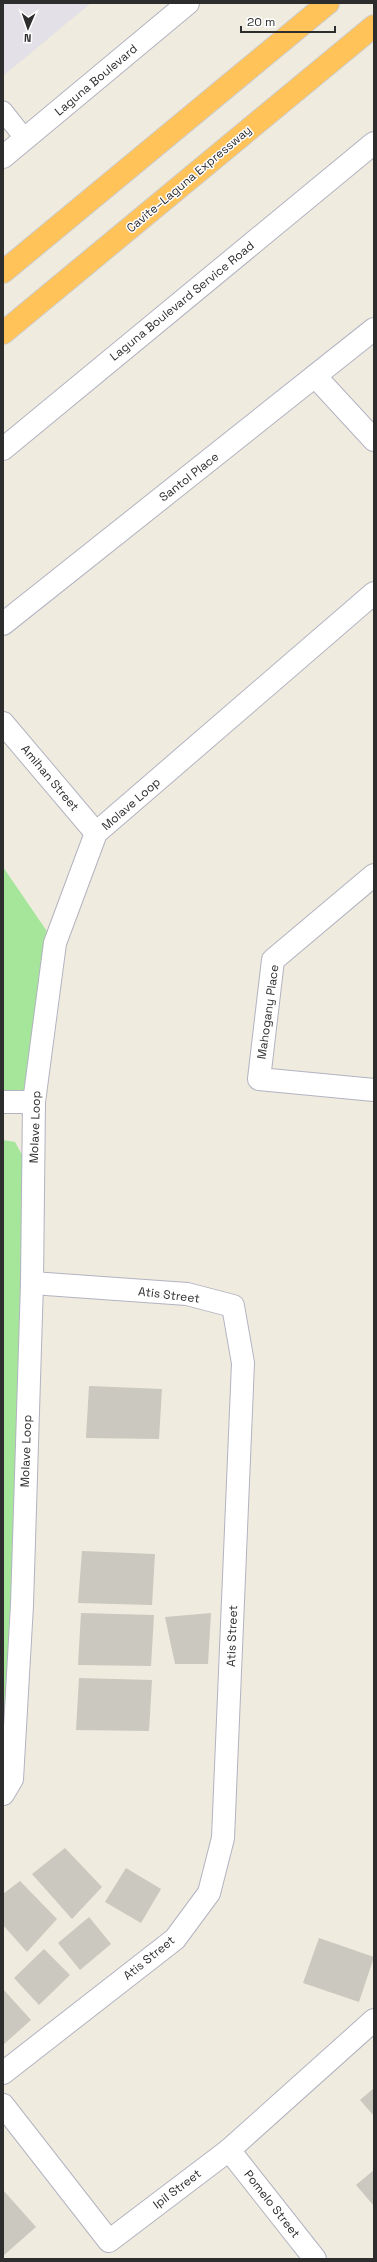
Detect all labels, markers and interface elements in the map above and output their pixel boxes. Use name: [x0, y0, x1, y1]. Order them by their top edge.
north arrow: [8, 8, 48, 48]
scale bar: [241, 8, 335, 34]
text: 20 m: [247, 14, 275, 30]
text: N: [24, 31, 32, 45]
street label: Laguna Boulevard: [51, 41, 141, 119]
street label: Cavite–Laguna Expressway: [123, 122, 255, 236]
street label: Laguna Boulevard Service Road: [106, 238, 258, 364]
street label: Santol Place: [156, 449, 222, 505]
street label: Amihan Street: [17, 741, 83, 815]
street label: Molave Loop: [98, 774, 164, 834]
street label: Mahogany Place: [253, 964, 283, 1060]
street label: Molave Loop: [26, 1090, 44, 1164]
street label: Atis Street: [137, 1283, 201, 1307]
street label: Molave Loop: [17, 1414, 35, 1488]
street label: Atis Street: [223, 1605, 241, 1667]
street label: Atis Street: [120, 1932, 178, 1984]
street label: Ipil Street: [150, 2166, 204, 2212]
street label: Pomelo Street: [240, 2167, 304, 2241]

